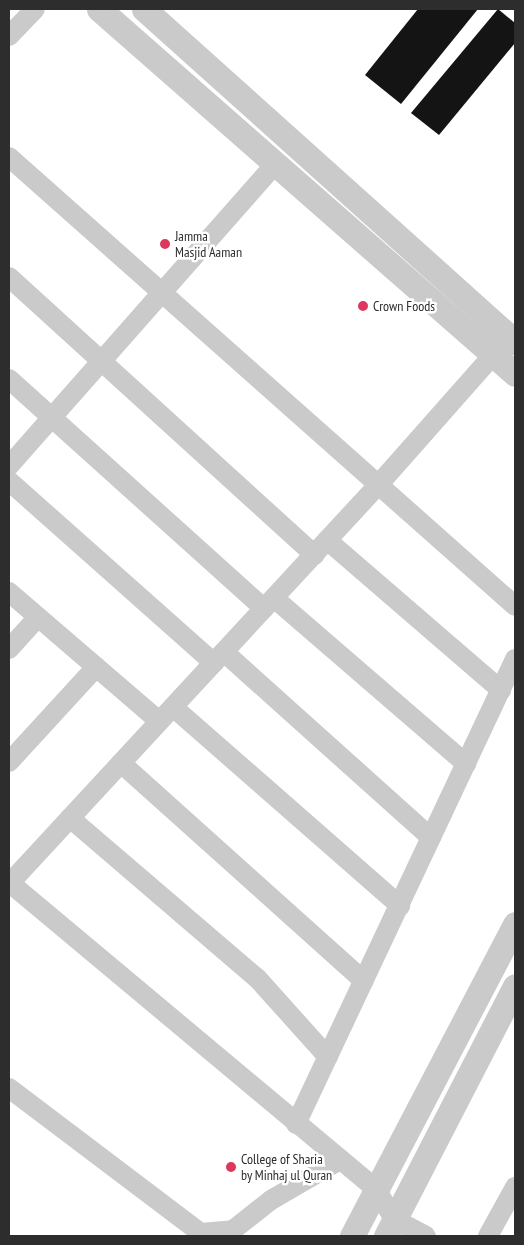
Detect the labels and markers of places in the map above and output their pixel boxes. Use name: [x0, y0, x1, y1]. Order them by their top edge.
place label: Jamma Masjid Aaman: [175, 228, 242, 260]
marker: Jamma Masjid Aaman: [159, 238, 171, 250]
place label: Crown Foods: [373, 298, 435, 314]
marker: Crown Foods: [357, 300, 369, 312]
place label: College of Sharia by Minhaj ul Quran: [241, 1151, 333, 1184]
marker: College of Sharia by Minhaj ul Quran: [225, 1161, 237, 1173]

